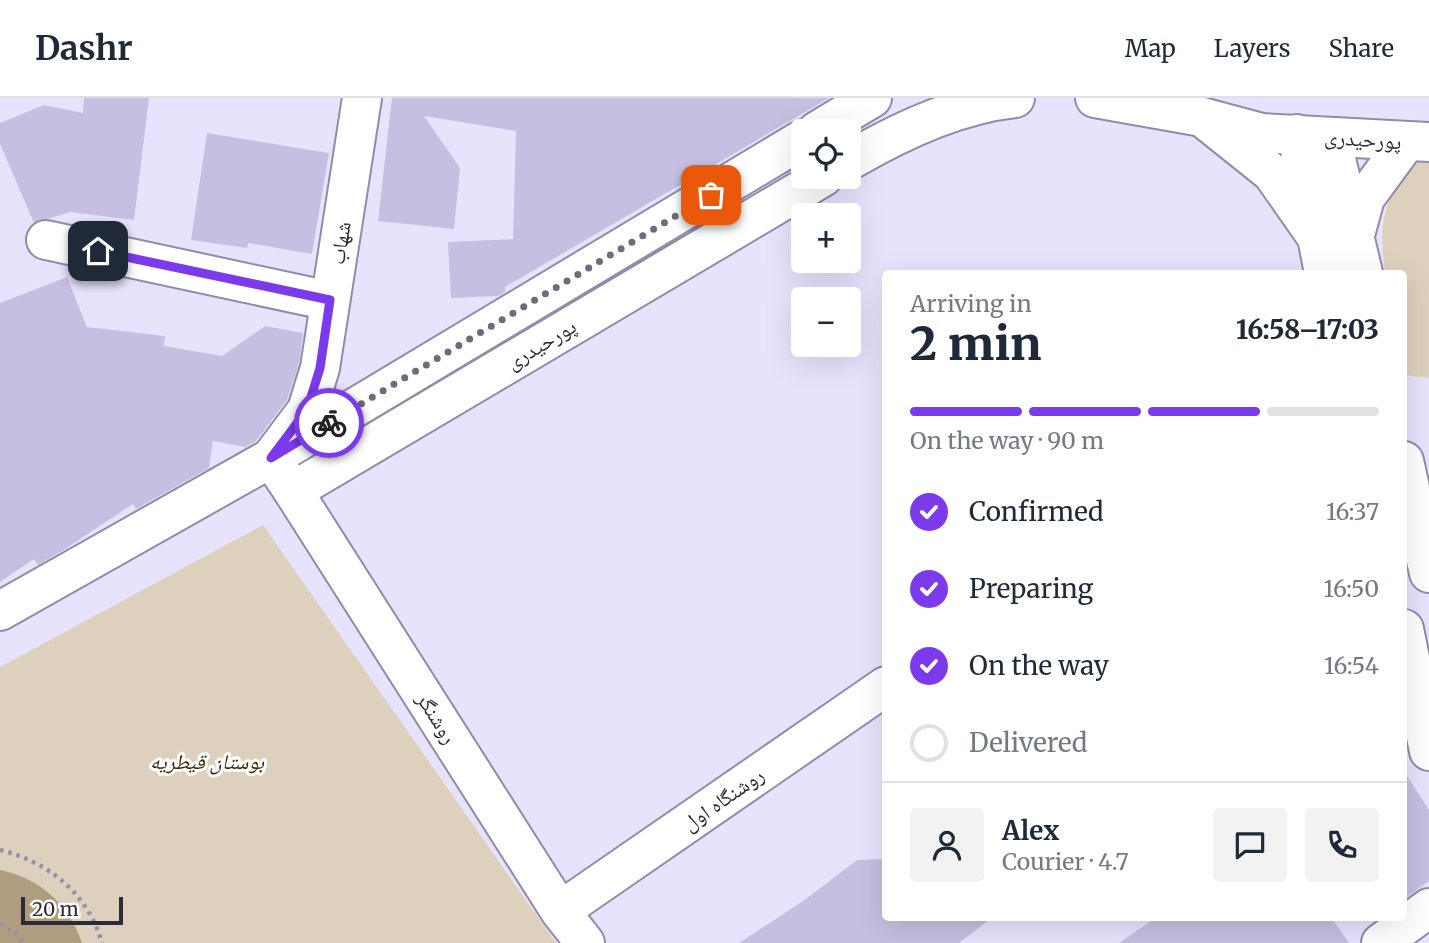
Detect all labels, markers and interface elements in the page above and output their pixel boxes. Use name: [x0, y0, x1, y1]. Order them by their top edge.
text: Dashr: [35, 28, 133, 69]
text: Map: [1125, 33, 1176, 64]
text: Layers: [1214, 33, 1290, 64]
text: Share: [1328, 33, 1394, 64]
map controls: [791, 119, 861, 357]
button: locate: [791, 119, 861, 189]
street label: پورحیدری: [1324, 123, 1402, 155]
pin: [681, 165, 741, 225]
icon: bag: [692, 176, 730, 214]
button: +: [791, 203, 861, 273]
street label: شهاب: [323, 219, 357, 267]
pin: [68, 221, 128, 281]
icon: home: [79, 232, 117, 270]
button: −: [791, 287, 861, 357]
text: Arriving in: [910, 289, 1032, 318]
street label: پورحیدری: [501, 313, 581, 375]
text: 16:58–17:03: [1236, 313, 1379, 346]
text: 2 min: [910, 315, 1042, 373]
courier: [294, 388, 364, 458]
icon: bike: [310, 404, 348, 442]
text: On the way · 90 m: [910, 426, 1104, 455]
icon: check: [910, 493, 948, 531]
text: Confirmed: [969, 495, 1104, 528]
text: 16:37: [1326, 497, 1379, 526]
icon: check: [910, 570, 948, 608]
text: Preparing: [969, 572, 1093, 605]
text: 16:50: [1323, 574, 1379, 603]
icon: check: [910, 647, 948, 685]
text: On the way: [969, 649, 1109, 682]
text: 16:54: [1324, 651, 1379, 680]
street label: روشنگر: [410, 686, 463, 749]
text: Delivered: [969, 726, 1088, 759]
park label: بوستان قیطریه: [150, 748, 264, 775]
street label: روشنگاه اول: [677, 761, 769, 837]
button: person: [910, 808, 984, 882]
button: chat: [1213, 808, 1287, 882]
button: phone: [1305, 808, 1379, 882]
text: Alex: [1002, 814, 1059, 847]
text: Courier · 4.7: [1002, 847, 1129, 876]
scale bar: [21, 894, 122, 926]
text: 20 m: [32, 897, 79, 921]

